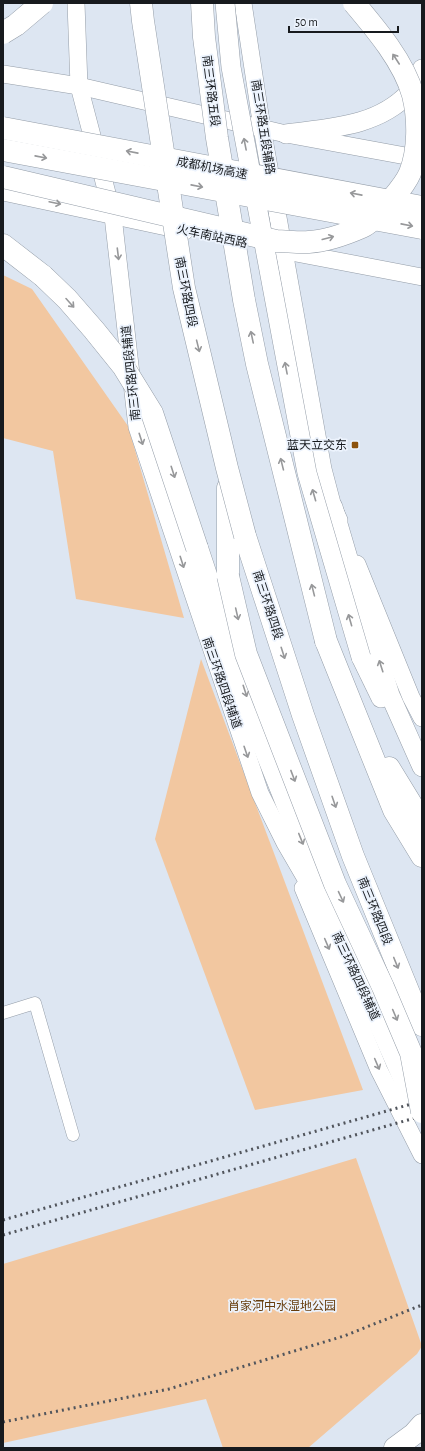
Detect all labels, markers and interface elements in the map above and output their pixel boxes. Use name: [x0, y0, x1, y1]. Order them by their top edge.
scale bar: [289, 8, 398, 34]
text: 50 m: [295, 16, 318, 28]
one-way arrow: [392, 53, 400, 64]
street label: 南三环路五段: [201, 54, 222, 127]
street label: 南三环路五段辅路: [250, 78, 277, 175]
one-way arrow: [241, 137, 249, 150]
one-way arrow: [126, 148, 139, 156]
one-way arrow: [34, 154, 47, 162]
street label: 成都机场高速: [176, 154, 249, 181]
one-way arrow: [190, 182, 203, 190]
one-way arrow: [350, 190, 363, 198]
one-way arrow: [48, 200, 61, 208]
one-way arrow: [400, 221, 413, 229]
street label: 火车南站西路: [176, 222, 249, 249]
one-way arrow: [321, 234, 334, 241]
one-way arrow: [114, 247, 122, 260]
street label: 南三环路四段: [173, 255, 200, 328]
one-way arrow: [66, 298, 75, 309]
street label: 南三环路四段辅道: [119, 325, 142, 421]
one-way arrow: [247, 331, 255, 344]
one-way arrow: [194, 339, 202, 352]
one-way arrow: [282, 362, 290, 375]
one-way arrow: [138, 432, 145, 445]
place label: 蓝天立交东: [287, 438, 347, 451]
marker: 蓝天立交东: [350, 440, 360, 450]
one-way arrow: [277, 458, 285, 471]
one-way arrow: [169, 466, 177, 478]
one-way arrow: [310, 488, 317, 501]
one-way arrow: [179, 555, 186, 568]
street label: 南三环路四段: [251, 569, 286, 641]
one-way arrow: [309, 584, 316, 597]
one-way arrow: [233, 607, 241, 620]
one-way arrow: [346, 613, 353, 626]
street label: 南三环路四段辅道: [201, 635, 244, 730]
one-way arrow: [280, 646, 287, 659]
one-way arrow: [377, 660, 384, 673]
one-way arrow: [241, 685, 249, 697]
one-way arrow: [242, 745, 250, 757]
one-way arrow: [290, 769, 298, 781]
one-way arrow: [331, 796, 339, 808]
one-way arrow: [298, 832, 306, 844]
street label: 南三环路四段: [356, 875, 395, 947]
one-way arrow: [338, 890, 345, 902]
street label: 南三环路四段辅道: [330, 930, 383, 1022]
one-way arrow: [323, 937, 331, 949]
one-way arrow: [393, 956, 401, 968]
one-way arrow: [392, 1009, 399, 1021]
one-way arrow: [374, 1057, 381, 1069]
park label: 肖家河中水湿地公园: [228, 1299, 336, 1312]

